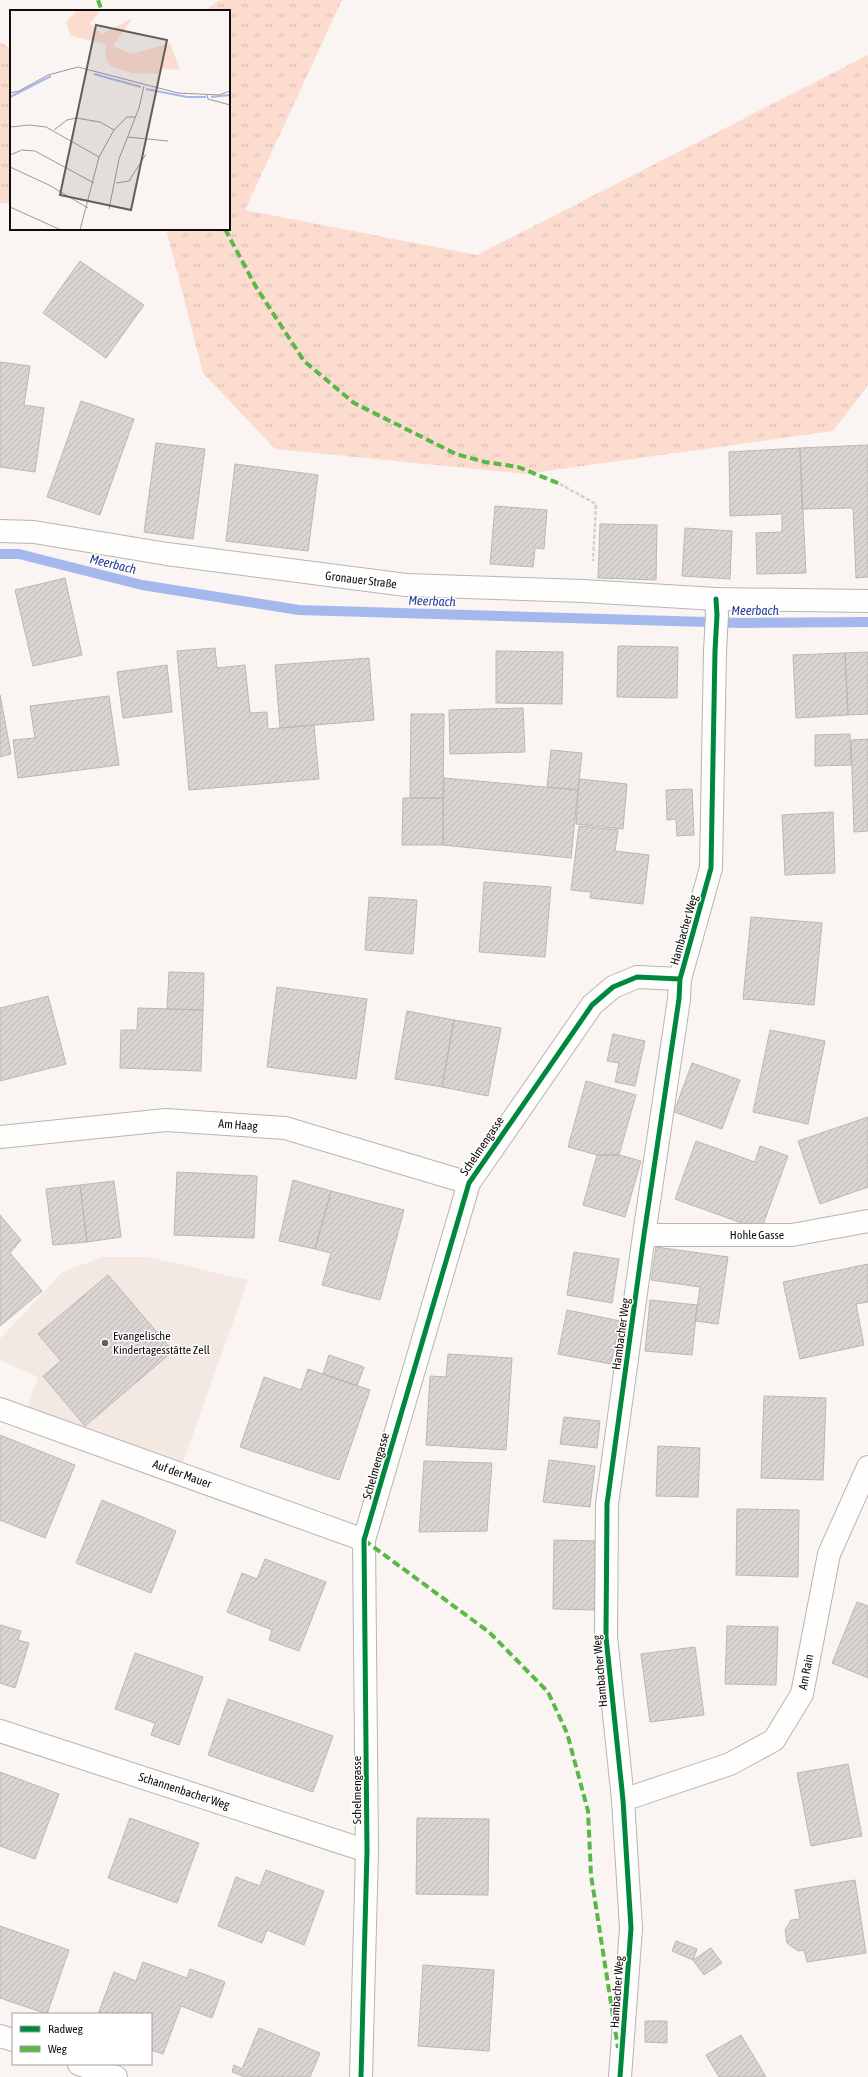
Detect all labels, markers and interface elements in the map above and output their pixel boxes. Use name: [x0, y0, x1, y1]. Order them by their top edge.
inset map: [10, 10, 230, 230]
water label: Meerbach: [88, 551, 138, 577]
street label: Gronauer Straße: [324, 569, 398, 591]
water label: Meerbach: [408, 593, 457, 609]
water label: Meerbach: [731, 603, 779, 618]
street label: Hambacher Weg: [667, 893, 701, 967]
street label: Schelmengasse: [457, 1114, 507, 1178]
street label: Am Haag: [218, 1117, 259, 1133]
street label: Hohle Gasse: [730, 1228, 784, 1242]
street label: Hambacher Weg: [609, 1296, 633, 1371]
place label: Evangelische Kindertagesstätte Zell: [113, 1329, 211, 1357]
marker: Evangelische Kindertagesstätte Zell: [100, 1338, 110, 1348]
street label: Schelmengasse: [360, 1431, 392, 1501]
street label: Auf der Mauer: [151, 1457, 214, 1491]
street label: Hambacher Weg: [590, 1634, 610, 1708]
street label: Am Rain: [796, 1653, 816, 1691]
street label: Schelmengasse: [350, 1756, 364, 1824]
street label: Schannenbacher Weg: [137, 1770, 232, 1813]
street label: Hambacher Weg: [607, 1955, 627, 2029]
legend: [12, 2013, 152, 2065]
text: Radweg: [48, 2022, 84, 2036]
text: Weg: [48, 2042, 68, 2056]

